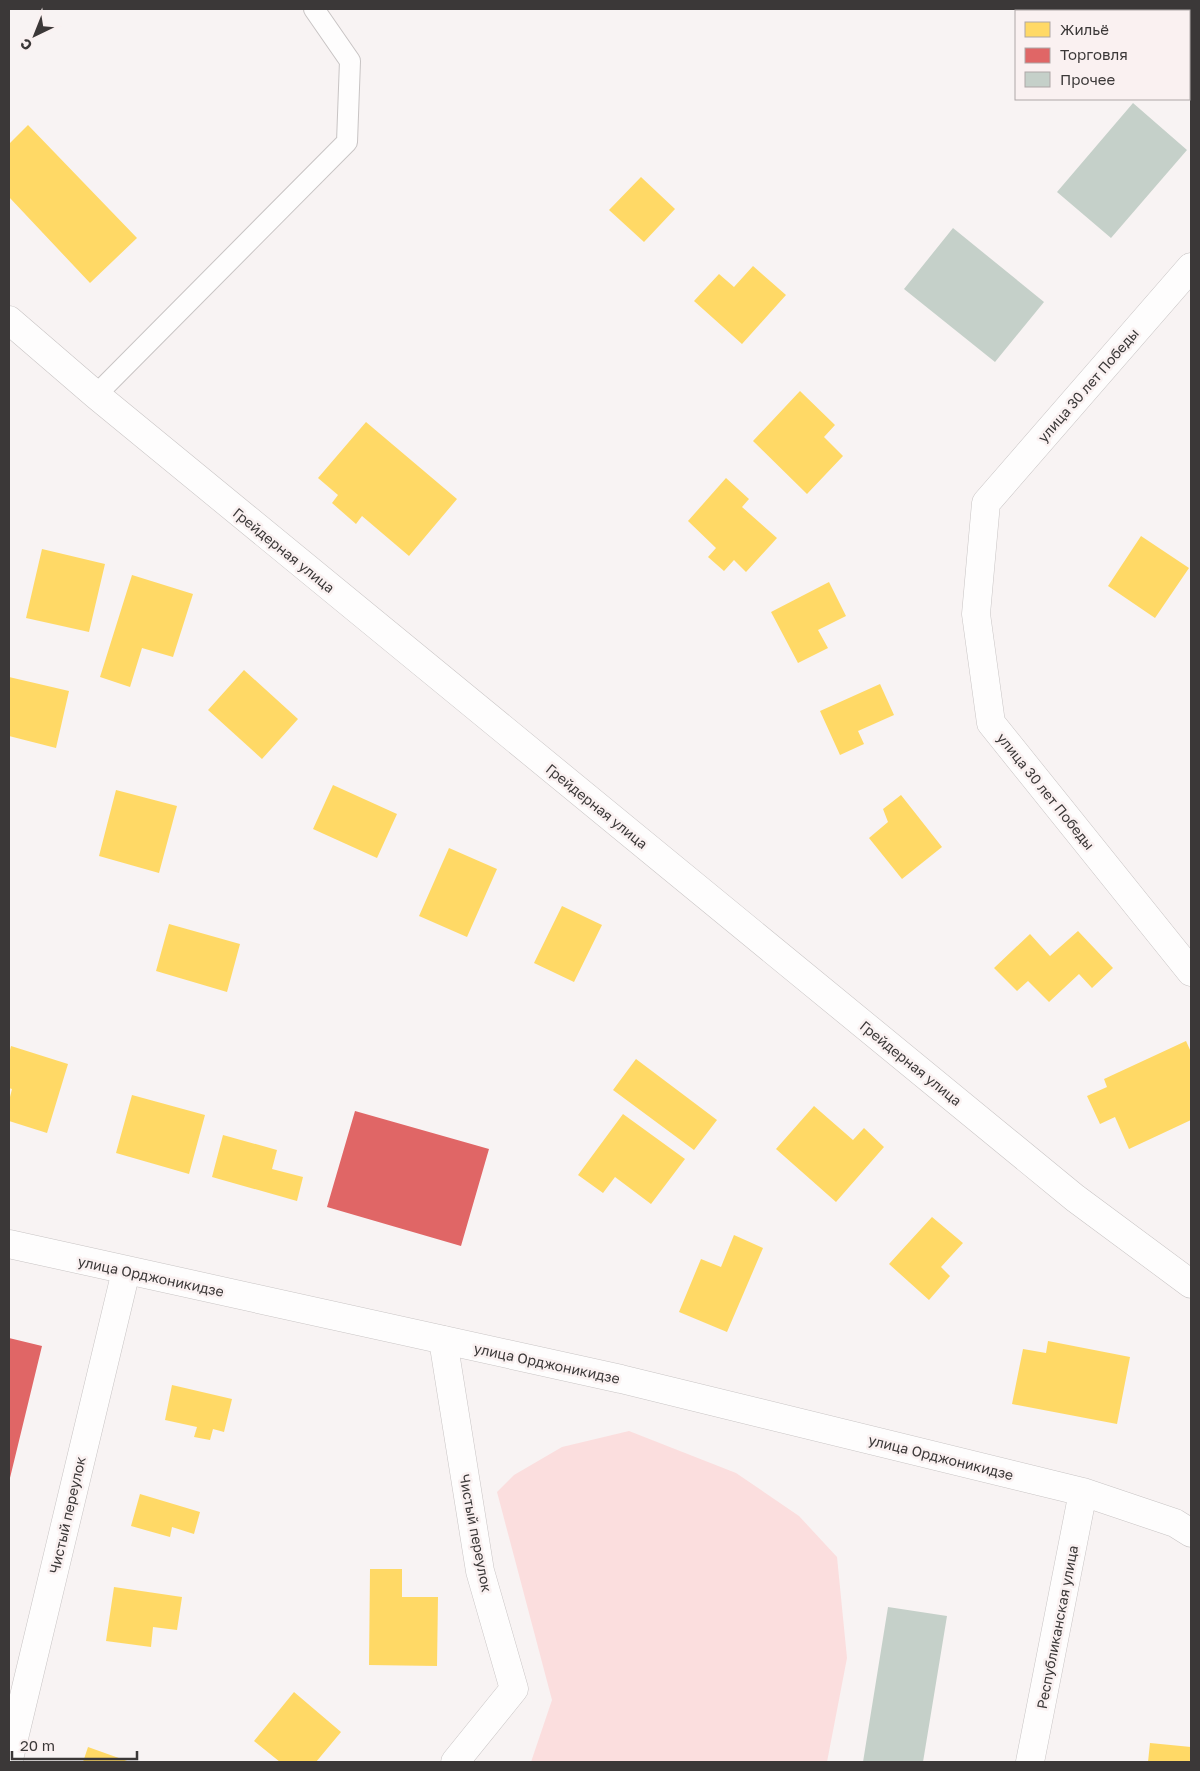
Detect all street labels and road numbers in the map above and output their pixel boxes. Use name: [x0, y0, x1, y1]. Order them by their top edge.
street label: улица 30 лет Победы: [1034, 325, 1142, 445]
street label: Грейдерная улица: [230, 504, 338, 596]
street label: улица 30 лет Победы: [994, 729, 1098, 853]
street label: Грейдерная улица: [543, 760, 651, 852]
street label: Грейдерная улица: [857, 1017, 965, 1109]
street label: улица Орджоникидзе: [76, 1252, 226, 1300]
street label: улица Орджоникидзе: [472, 1339, 622, 1387]
street label: улица Орджоникидзе: [867, 1431, 1015, 1483]
street label: Чистый переулок: [45, 1455, 89, 1575]
street label: Чистый переулок: [456, 1473, 496, 1593]
street label: Республиканская улица: [1033, 1544, 1081, 1710]

